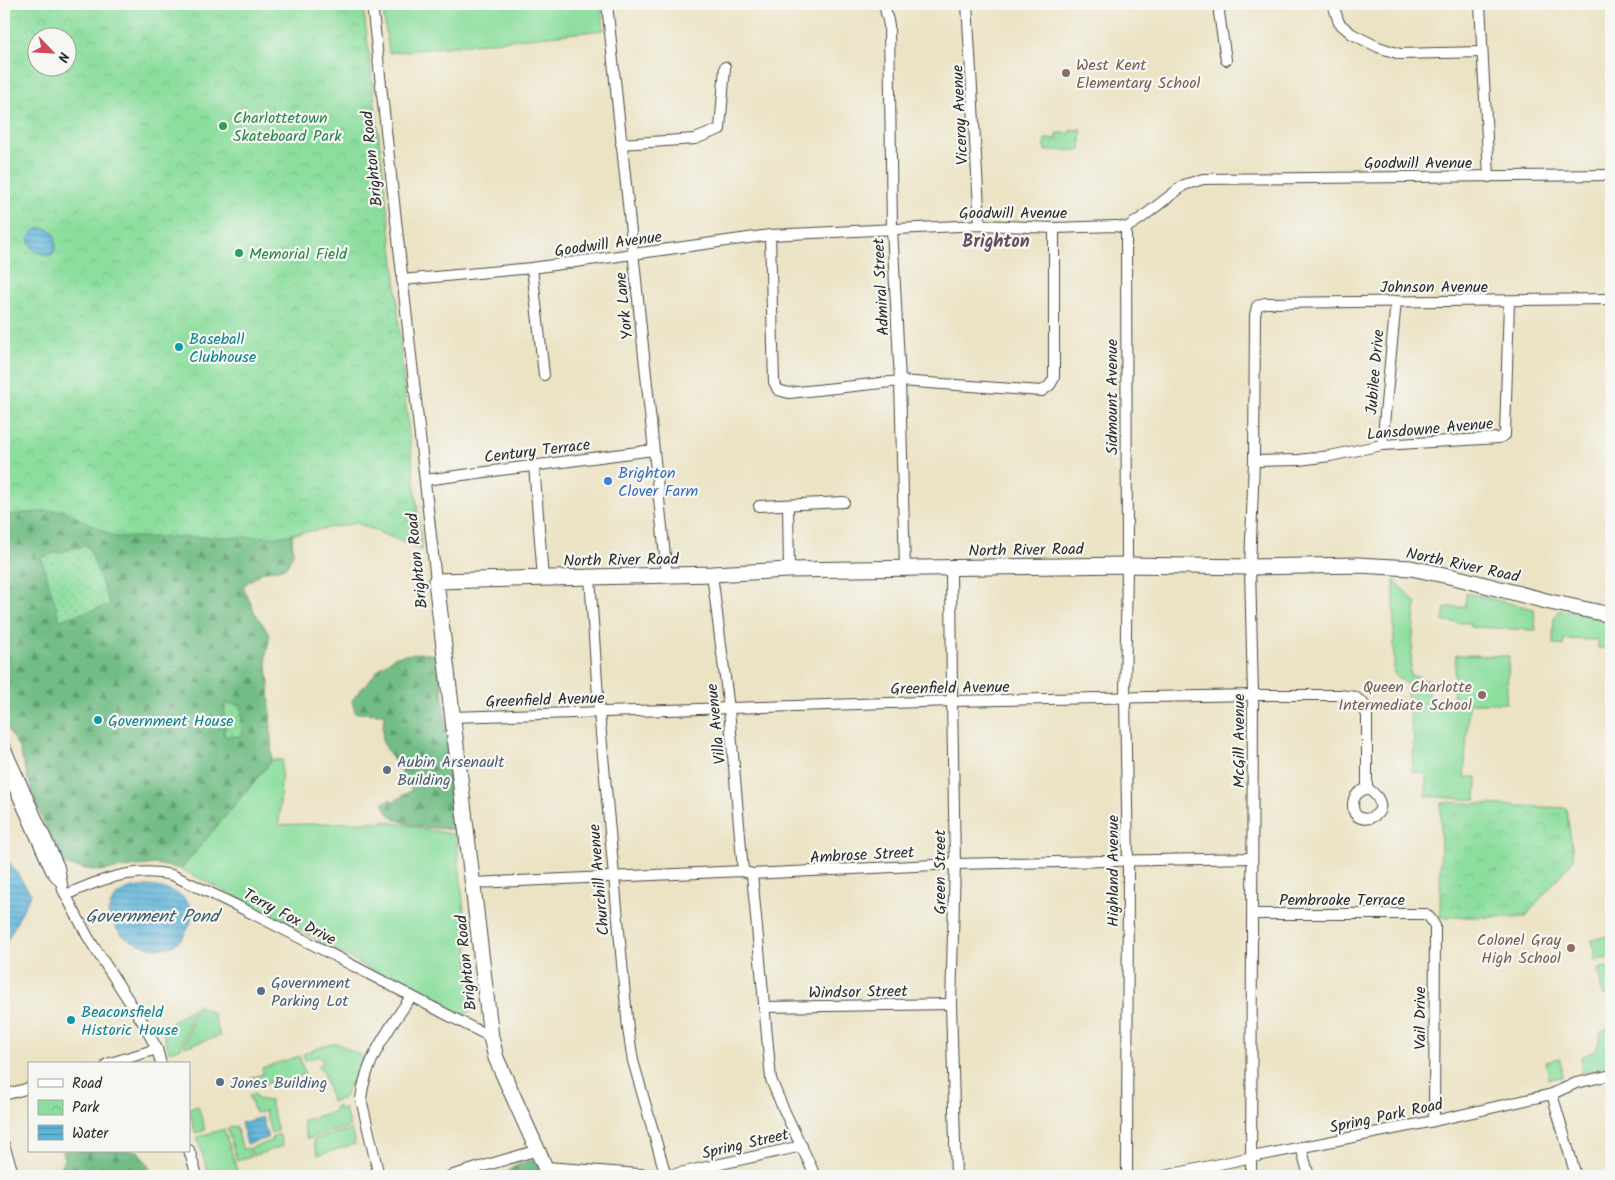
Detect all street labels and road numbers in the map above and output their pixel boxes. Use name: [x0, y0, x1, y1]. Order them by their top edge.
street label: Viceroy Avenue: [945, 64, 976, 166]
street label: Brighton Road: [355, 109, 390, 208]
street label: Goodwill Avenue: [1364, 151, 1472, 176]
street label: Goodwill Avenue: [959, 201, 1067, 226]
street label: Goodwill Avenue: [553, 225, 664, 264]
street label: Admiral Street: [866, 237, 897, 336]
street label: York Lane: [609, 271, 640, 341]
street label: Johnson Avenue: [1380, 275, 1488, 300]
street label: Jubilee Drive: [1359, 328, 1392, 416]
street label: Sidmount Avenue: [1100, 339, 1125, 455]
street label: Lansdowne Avenue: [1366, 412, 1494, 447]
street label: Century Terrace: [483, 433, 592, 470]
street label: Brighton Road: [400, 511, 435, 610]
street label: North River Road: [968, 537, 1085, 564]
street label: North River Road: [1404, 541, 1523, 590]
street label: North River Road: [563, 547, 680, 574]
street label: Greenfield Avenue: [890, 675, 1010, 702]
street label: Villa Avenue: [700, 682, 733, 766]
street label: Greenfield Avenue: [485, 686, 605, 715]
street label: McGill Avenue: [1227, 694, 1252, 788]
street label: Highland Avenue: [1101, 815, 1126, 927]
street label: Churchill Avenue: [582, 823, 617, 937]
street label: Green Street: [928, 829, 953, 915]
street label: Ambrose Street: [809, 840, 916, 871]
street label: Terry Fox Drive: [238, 882, 340, 952]
street label: Pembrooke Terrace: [1279, 888, 1405, 913]
street label: Brighton Road: [449, 913, 484, 1012]
street label: Windsor Street: [808, 979, 909, 1006]
street label: Vail Drive: [1408, 986, 1433, 1050]
street label: Spring Park Road: [1327, 1092, 1446, 1141]
street label: Spring Street: [699, 1122, 792, 1167]

